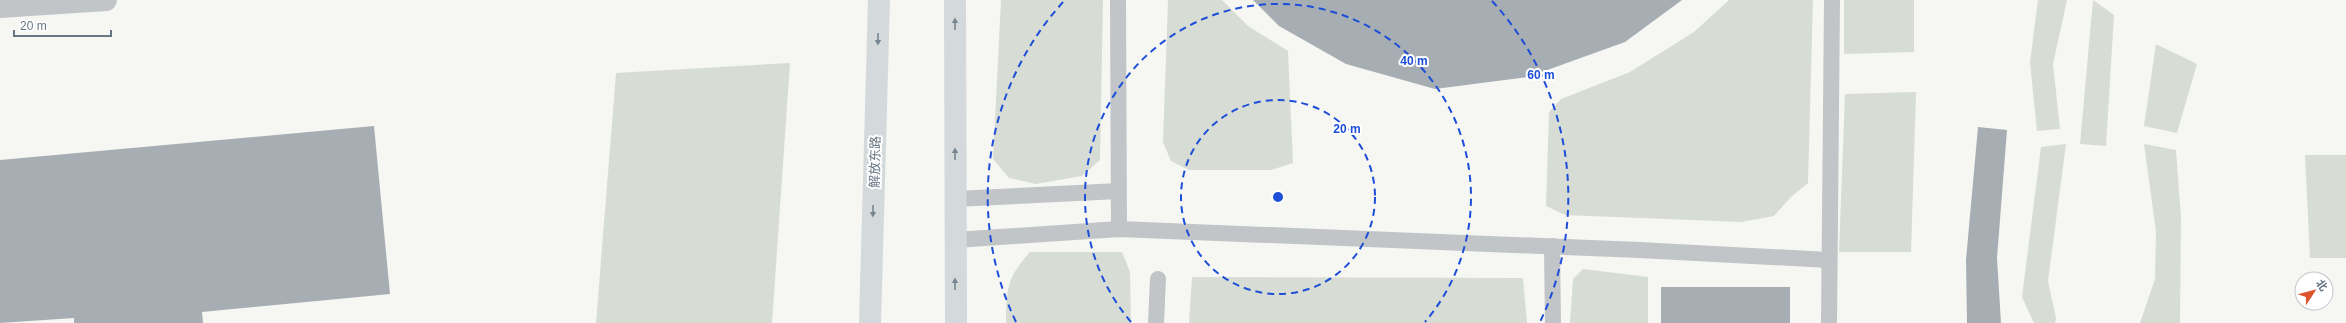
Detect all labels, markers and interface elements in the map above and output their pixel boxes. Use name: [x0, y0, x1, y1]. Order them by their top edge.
scale bar: [14, 12, 111, 38]
one-way arrow: [952, 17, 958, 30]
text: 20 m: [20, 19, 47, 33]
one-way arrow: [875, 33, 881, 46]
text: 40 m: [1400, 54, 1428, 68]
text: 60 m: [1527, 68, 1555, 82]
text: 20 m: [1333, 122, 1361, 136]
street label: 解放东路: [867, 136, 883, 188]
one-way arrow: [952, 147, 958, 160]
centre of rings: [1271, 190, 1285, 204]
one-way arrow: [870, 205, 877, 217]
north arrow: [2294, 271, 2334, 311]
one-way arrow: [952, 277, 958, 290]
text: 北: [2314, 277, 2330, 293]

